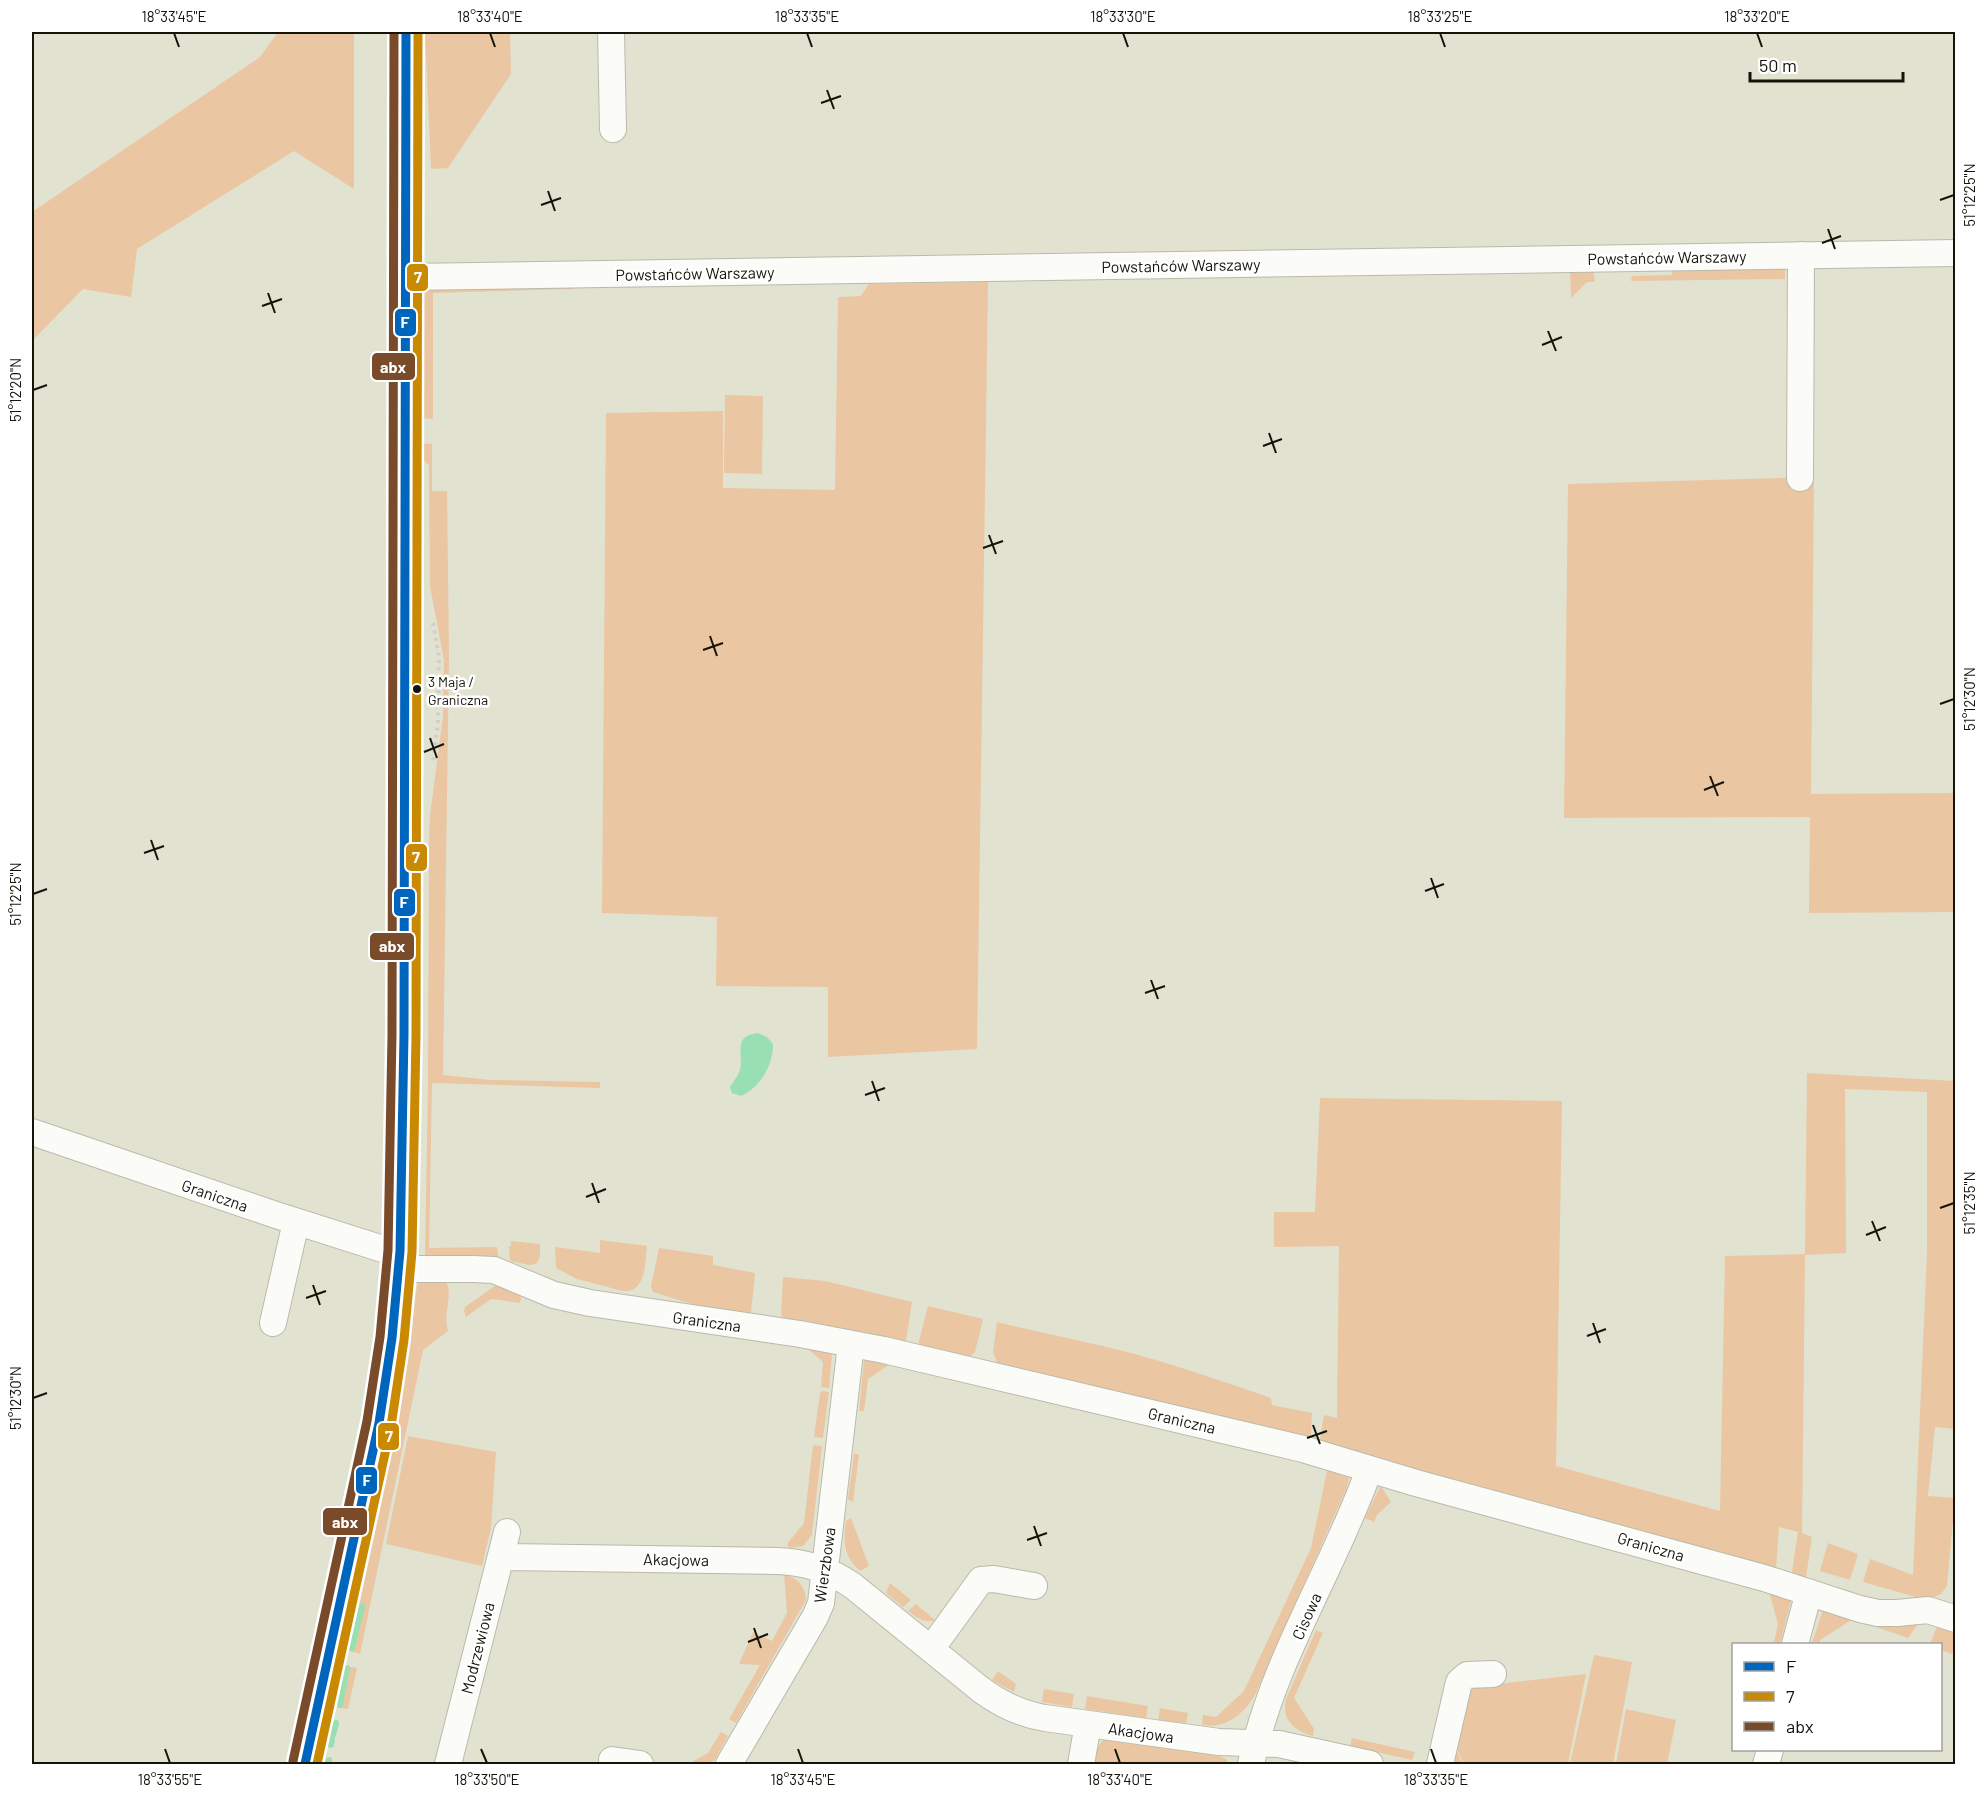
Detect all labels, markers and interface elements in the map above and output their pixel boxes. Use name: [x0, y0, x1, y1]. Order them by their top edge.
text: 18°33'45"E: [141, 7, 207, 25]
text: 18°33'40"E: [457, 7, 523, 25]
text: 18°33'35"E: [775, 7, 839, 25]
text: 18°33'30"E: [1090, 7, 1156, 25]
text: 18°33'25"E: [1408, 7, 1472, 25]
text: 18°33'20"E: [1724, 7, 1790, 25]
scale bar: [1750, 45, 1903, 83]
text: 50 m: [1759, 54, 1797, 76]
text: 51°12'25"N: [1960, 163, 1978, 227]
street label: Powstańców Warszawy: [1587, 246, 1747, 268]
street label: Powstańców Warszawy: [1101, 254, 1261, 276]
street label: Powstańców Warszawy: [615, 262, 775, 284]
line badge: 7: [406, 263, 429, 292]
text: 7: [414, 267, 422, 286]
line badge: F: [394, 308, 417, 337]
text: F: [401, 312, 410, 331]
line badge: abx: [371, 352, 416, 381]
text: abx: [380, 357, 406, 376]
text: 51°12'20"N: [6, 358, 24, 422]
text: 51°12'30"N: [1960, 667, 1978, 731]
place label: 3 Maja / Graniczna: [428, 673, 488, 708]
marker: 3 Maja / Graniczna: [411, 683, 423, 695]
line badge: 7: [405, 843, 428, 872]
text: 7: [412, 847, 420, 866]
text: 51°12'25"N: [6, 862, 24, 926]
line badge: F: [393, 888, 416, 917]
text: F: [400, 892, 409, 911]
line badge: abx: [369, 932, 415, 961]
text: abx: [379, 936, 405, 955]
text: 51°12'35"N: [1960, 1171, 1978, 1235]
street label: Graniczna: [179, 1175, 251, 1215]
street label: Graniczna: [672, 1307, 742, 1335]
text: 51°12'30"N: [6, 1366, 24, 1430]
street label: Graniczna: [1146, 1403, 1218, 1437]
line badge: 7: [377, 1422, 400, 1451]
text: 7: [385, 1426, 393, 1445]
line badge: F: [355, 1466, 378, 1495]
text: F: [363, 1470, 372, 1489]
line badge: abx: [322, 1507, 368, 1536]
text: abx: [332, 1512, 358, 1531]
street label: Wierzbowa: [809, 1526, 839, 1604]
street label: Graniczna: [1615, 1527, 1687, 1565]
street label: Akacjowa: [643, 1549, 709, 1569]
street label: Cisowa: [1287, 1590, 1325, 1642]
street label: Modrzewiowa: [456, 1600, 498, 1696]
legend: [1732, 1643, 1942, 1751]
text: F: [1786, 1655, 1796, 1677]
text: 7: [1786, 1685, 1795, 1707]
text: abx: [1786, 1715, 1814, 1737]
street label: Akacjowa: [1107, 1718, 1175, 1746]
text: 18°33'55"E: [138, 1770, 202, 1788]
text: 18°33'50"E: [454, 1770, 520, 1788]
text: 18°33'45"E: [770, 1770, 836, 1788]
text: 18°33'40"E: [1087, 1770, 1153, 1788]
text: 18°33'35"E: [1404, 1770, 1468, 1788]

